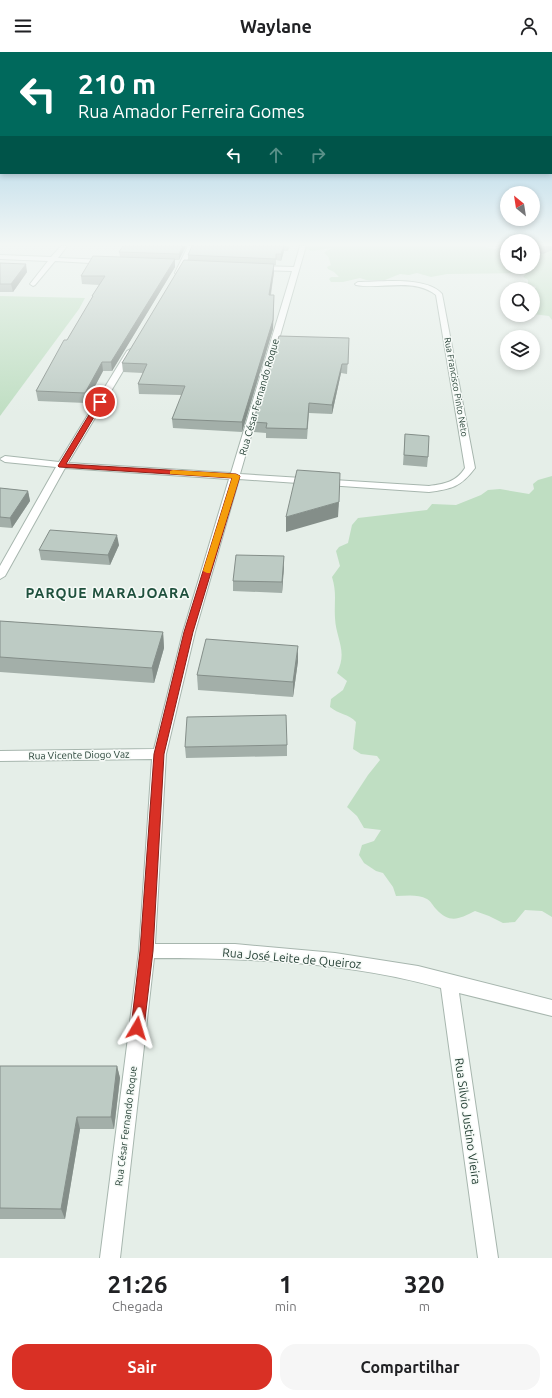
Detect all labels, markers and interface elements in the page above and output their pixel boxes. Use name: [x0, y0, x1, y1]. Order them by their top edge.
icon: menu: [12, 15, 34, 37]
icon: person: [518, 15, 540, 37]
text: Waylane: [240, 16, 312, 36]
icon: left: [12, 68, 64, 120]
text: 210 m: [78, 68, 156, 99]
text: Rua Amador Ferreira Gomes: [78, 101, 305, 121]
icon: left: [223, 144, 245, 166]
icon: ahead: [265, 144, 287, 166]
icon: right: [307, 144, 329, 166]
north arrow: [500, 186, 540, 226]
map controls: [500, 186, 540, 370]
button: sound: [500, 234, 540, 274]
button: search: [500, 282, 540, 322]
button: layers: [500, 330, 540, 370]
street label: Rua César Fernando Roque: [237, 337, 281, 457]
street label: Rua Francisco Pinto Neto: [442, 337, 470, 437]
pin: [83, 385, 117, 419]
icon: arrive: [89, 391, 111, 413]
district label: PARQUE MARAJOARA: [26, 585, 190, 601]
street label: Rua Vicente Diogo Vaz: [28, 749, 130, 761]
street label: Rua José Leite de Queiroz: [222, 945, 363, 971]
position arrow: [116, 1007, 158, 1049]
street label: Rua Silvio Justino Vieira: [453, 1057, 483, 1185]
street label: Rua César Fernando Roque: [113, 1065, 139, 1187]
text: 21:26: [107, 1271, 167, 1298]
text: 1: [279, 1271, 292, 1298]
text: 320: [404, 1271, 445, 1298]
text: Chegada: [112, 1299, 163, 1313]
text: min: [275, 1299, 297, 1313]
text: m: [419, 1299, 430, 1313]
button: Sair: [12, 1344, 272, 1390]
button: Compartilhar: [280, 1344, 540, 1390]

